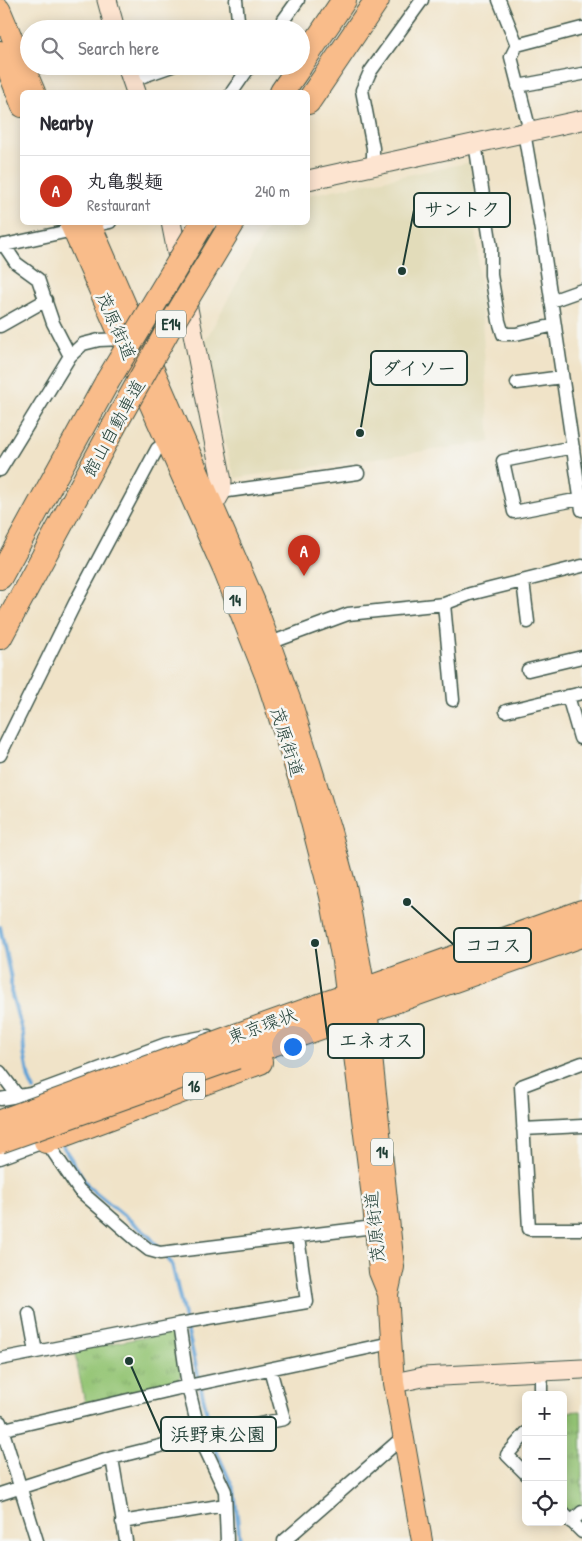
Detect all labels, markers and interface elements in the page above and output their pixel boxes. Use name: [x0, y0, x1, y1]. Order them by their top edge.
search box: [20, 20, 310, 75]
icon: search: [38, 34, 66, 62]
text: Search here: [78, 35, 159, 61]
text: Nearby: [40, 108, 93, 137]
text: 丸亀製麺: [87, 168, 163, 194]
text: A: [52, 180, 60, 202]
text: 240 m: [255, 180, 290, 202]
callout: サントク: [414, 193, 510, 227]
text: Restaurant: [87, 194, 150, 216]
text: サントク: [424, 196, 500, 222]
street label: 茂原街道: [90, 288, 143, 364]
road number: E14: [156, 310, 186, 338]
callout: ダイソー: [371, 351, 467, 385]
text: ダイソー: [382, 355, 456, 381]
street label: 館山自動車道: [76, 374, 151, 481]
pin: A: [288, 535, 320, 576]
road number: 14: [224, 586, 246, 614]
street label: 茂原街道: [264, 704, 310, 780]
callout: ココス: [454, 928, 531, 962]
text: ココス: [464, 932, 522, 958]
street label: 東京環状: [224, 1001, 300, 1050]
callout: エネオス: [328, 1024, 424, 1058]
text: エネオス: [339, 1027, 413, 1053]
your location: [280, 1034, 306, 1060]
road number: 16: [183, 1072, 205, 1100]
road number: 14: [371, 1138, 393, 1166]
street label: 茂原街道: [358, 1190, 391, 1264]
map controls: [522, 1391, 567, 1526]
button: +: [522, 1391, 567, 1436]
callout: 浜野東公園: [161, 1417, 276, 1451]
text: 浜野東公園: [170, 1421, 266, 1447]
button: −: [522, 1436, 567, 1481]
button: locate: [522, 1481, 567, 1526]

